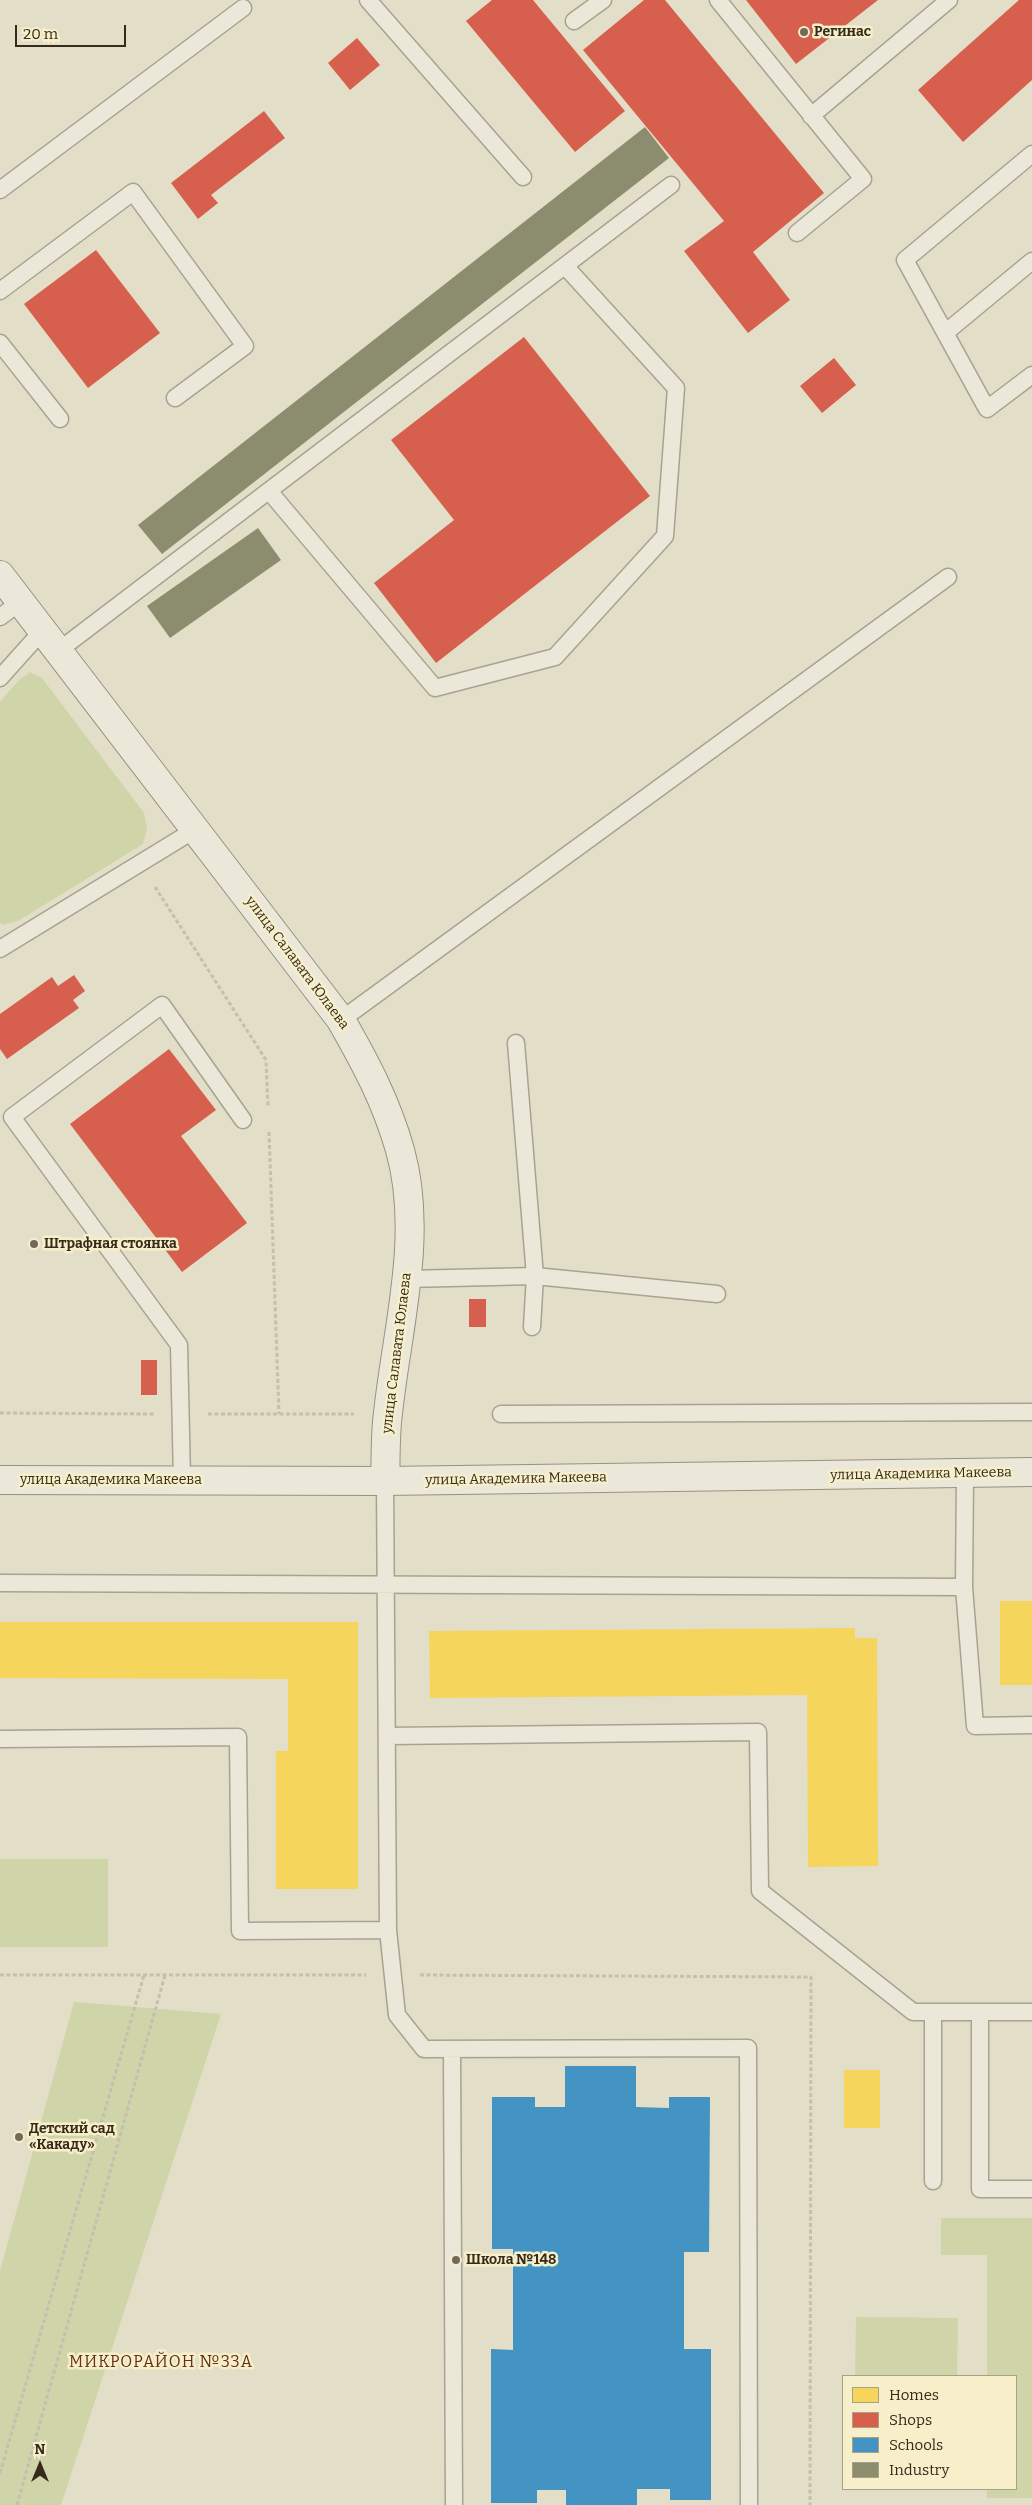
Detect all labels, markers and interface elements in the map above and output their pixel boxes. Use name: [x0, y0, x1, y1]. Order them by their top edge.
scale bar: [18, 15, 129, 47]
place label: Регинас: [814, 24, 871, 40]
text: 20 m: [23, 25, 58, 43]
marker: Регинас: [798, 26, 810, 38]
street label: улица Салавата Юлаева: [242, 893, 352, 1033]
place label: Штрафная стоянка: [44, 1236, 177, 1252]
marker: Штрафная стоянка: [28, 1238, 40, 1250]
street label: улица Салавата Юлаева: [379, 1272, 415, 1434]
street label: улица Академика Макеева: [830, 1464, 1012, 1484]
street label: улица Академика Макеева: [425, 1469, 607, 1489]
street label: улица Академика Макеева: [20, 1472, 202, 1488]
place label: Детский сад «Какаду»: [29, 2121, 115, 2154]
marker: Детский сад «Какаду»: [13, 2131, 25, 2143]
place label: Школа №148: [466, 2252, 556, 2268]
marker: Школа №148: [450, 2254, 462, 2266]
district label: МИКРОРАЙОН №33А: [67, 2353, 255, 2373]
legend: [842, 2375, 1017, 2490]
text: Homes: [889, 2386, 939, 2404]
text: Shops: [889, 2411, 932, 2429]
text: Schools: [889, 2436, 943, 2454]
north arrow: [15, 2440, 65, 2490]
text: N: [35, 2441, 45, 2458]
text: Industry: [889, 2461, 949, 2479]

